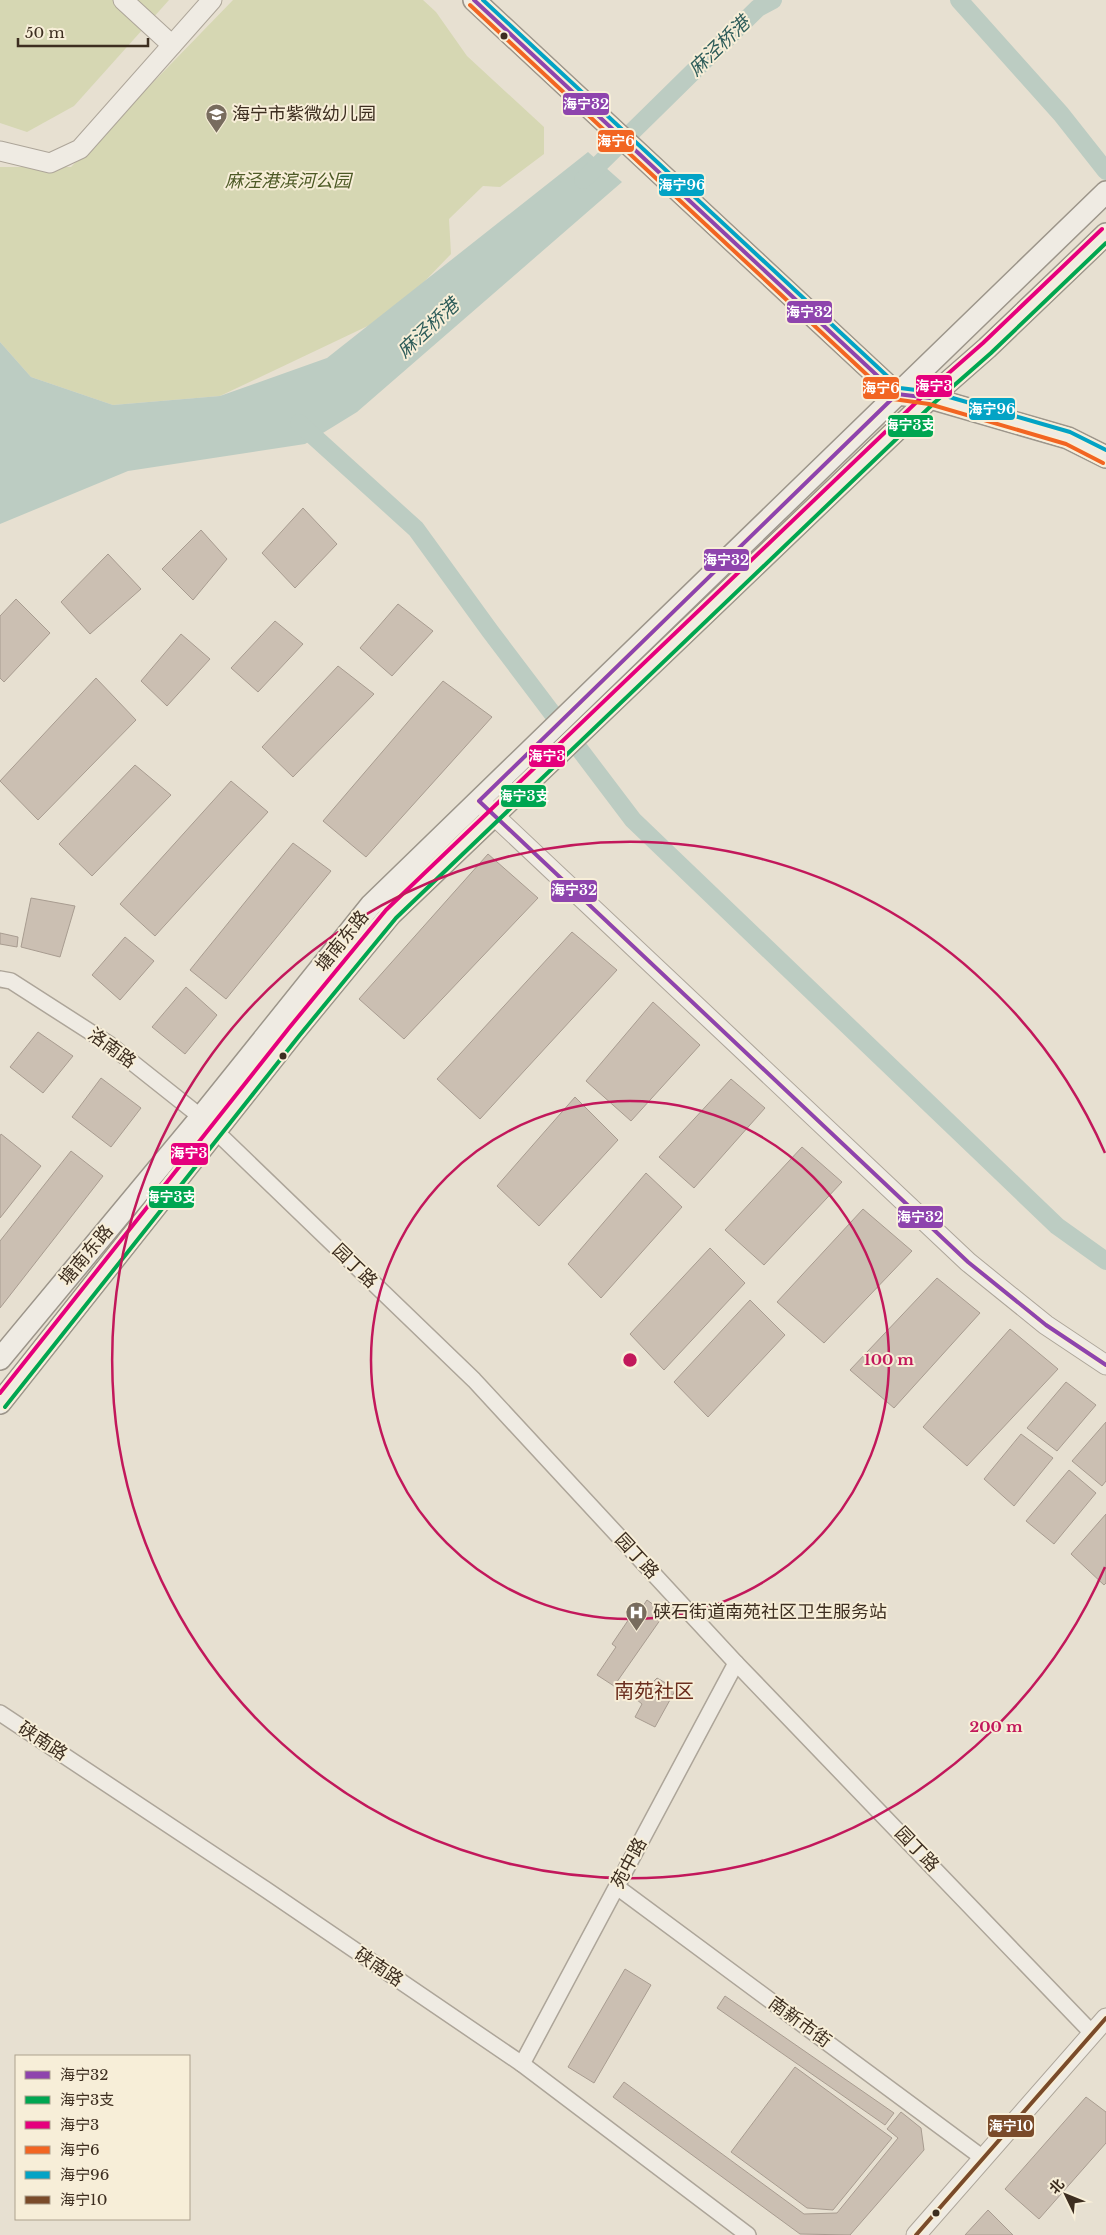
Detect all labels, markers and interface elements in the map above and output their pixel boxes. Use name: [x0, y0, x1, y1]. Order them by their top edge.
water label: 麻泾桥港: [684, 9, 756, 81]
scale bar: [18, 15, 148, 47]
text: 50 m: [25, 23, 65, 42]
unlabelled marker: [499, 31, 509, 41]
line badge: 海宁32: [562, 92, 610, 116]
text: 海宁32: [563, 95, 609, 113]
school or university icon: 海宁市紫微幼儿园: [204, 102, 228, 133]
place label: 海宁市紫微幼儿园: [232, 103, 376, 125]
line badge: 海宁6: [597, 129, 635, 153]
text: 海宁6: [597, 132, 635, 150]
park label: 麻泾港滨河公园: [225, 170, 354, 192]
line badge: 海宁96: [658, 173, 705, 197]
text: 海宁96: [659, 176, 705, 194]
water label: 麻泾桥港: [392, 292, 466, 362]
line badge: 海宁32: [786, 300, 833, 324]
text: 海宁32: [786, 303, 832, 321]
line badge: 海宁3: [915, 374, 953, 398]
line badge: 海宁6: [862, 376, 900, 400]
text: 海宁3: [916, 377, 953, 395]
text: 海宁6: [862, 379, 900, 397]
line badge: 海宁96: [968, 397, 1016, 421]
text: 海宁96: [969, 400, 1015, 418]
line badge: 海宁3支: [887, 414, 934, 438]
text: 海宁3支: [885, 416, 935, 434]
line badge: 海宁32: [703, 548, 750, 572]
text: 海宁32: [703, 551, 749, 569]
line badge: 海宁3: [528, 744, 566, 768]
text: 海宁3: [529, 747, 566, 765]
line badge: 海宁3支: [500, 784, 547, 808]
text: 海宁3支: [499, 787, 549, 805]
line badge: 海宁32: [550, 879, 598, 903]
text: 海宁32: [551, 881, 597, 899]
street label: 塘南东路: [311, 906, 373, 976]
street label: 洛南路: [84, 1023, 140, 1073]
unlabelled marker: [278, 1051, 288, 1061]
line badge: 海宁3: [170, 1142, 209, 1166]
text: 海宁3: [171, 1144, 208, 1162]
line badge: 海宁3支: [148, 1185, 195, 1209]
text: 海宁3支: [146, 1188, 196, 1206]
line badge: 海宁32: [897, 1205, 944, 1229]
text: 海宁32: [897, 1208, 943, 1226]
street label: 塘南东路: [54, 1220, 118, 1290]
street label: 园丁路: [328, 1239, 382, 1293]
text: 100 m: [864, 1350, 914, 1369]
centre of rings: [621, 1351, 639, 1369]
street label: 园丁路: [611, 1529, 663, 1583]
hospital icon: 硖石街道南苑社区卫生服务站: [625, 1600, 649, 1631]
place label: 硖石街道南苑社区卫生服务站: [653, 1601, 887, 1623]
district label: 南苑社区: [614, 1679, 694, 1703]
street label: 硖南路: [14, 1717, 72, 1765]
text: 200 m: [970, 1717, 1023, 1736]
street label: 园丁路: [890, 1822, 944, 1876]
street label: 苑中路: [607, 1834, 651, 1892]
street label: 硖南路: [350, 1943, 408, 1991]
street label: 南新市街: [764, 1992, 836, 2052]
legend: [15, 2055, 190, 2220]
text: 海宁32: [60, 2065, 108, 2084]
text: 海宁3支: [60, 2090, 114, 2109]
line badge: 海宁10: [987, 2114, 1035, 2138]
text: 海宁3: [60, 2115, 99, 2134]
text: 海宁10: [989, 2117, 1033, 2135]
text: 海宁6: [60, 2140, 100, 2159]
text: 海宁96: [60, 2165, 109, 2184]
north arrow: [1041, 2170, 1091, 2220]
text: 北: [1045, 2175, 1068, 2197]
text: 海宁10: [60, 2190, 107, 2209]
unlabelled marker: [931, 2208, 941, 2218]

